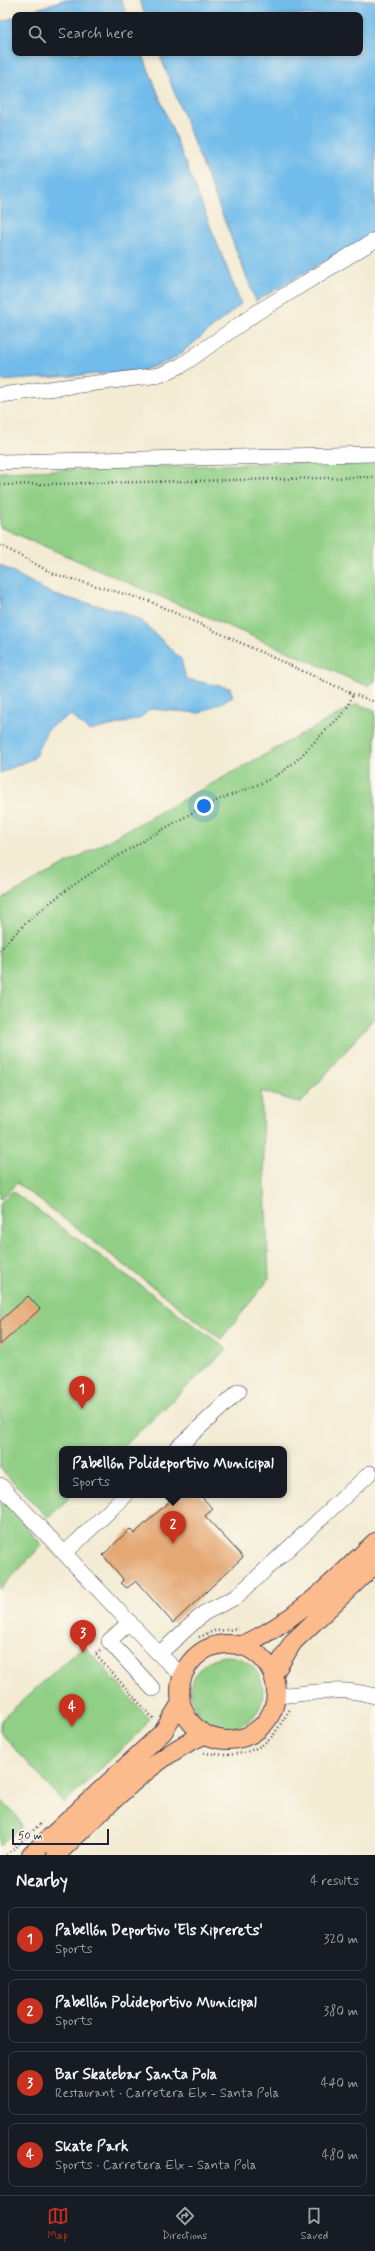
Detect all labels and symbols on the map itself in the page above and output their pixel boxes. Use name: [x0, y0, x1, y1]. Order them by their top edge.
your location: [194, 796, 214, 816]
pin: 1: [69, 1376, 95, 1409]
pin: 2: [160, 1511, 186, 1544]
pin: 3: [70, 1620, 96, 1653]
pin: 4: [59, 1694, 85, 1727]
scale bar: [12, 1827, 109, 1846]

